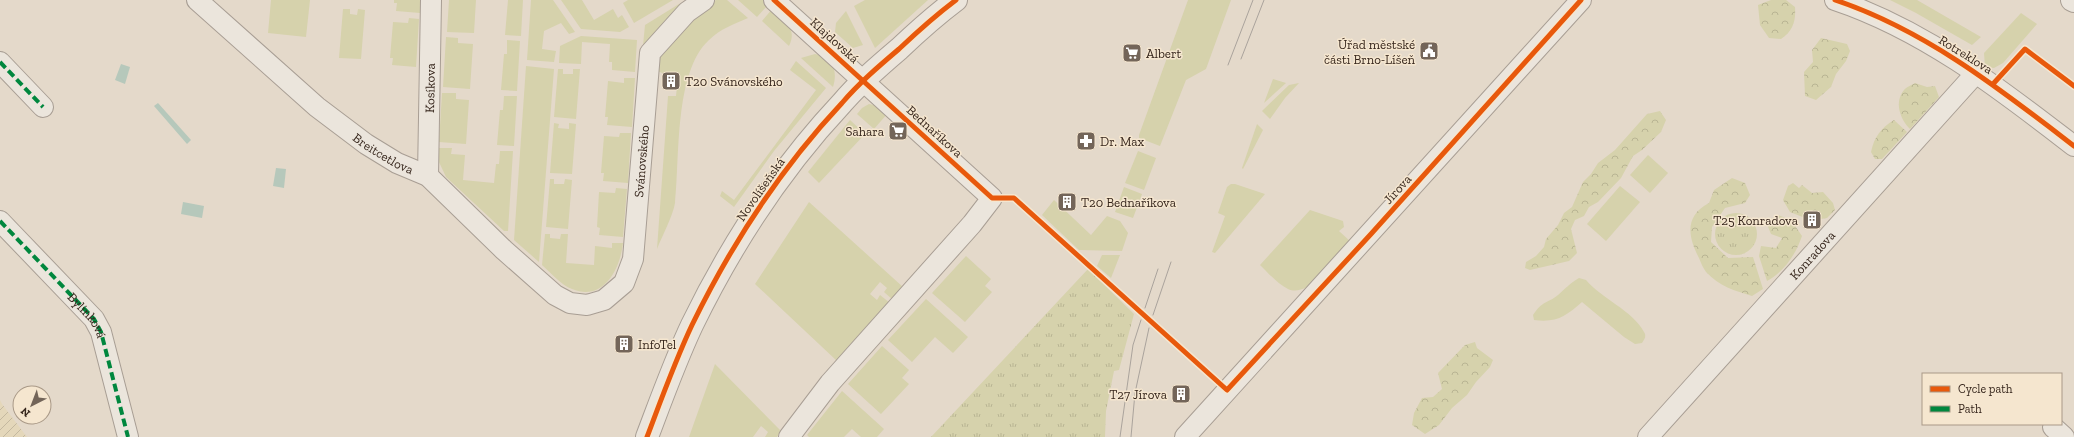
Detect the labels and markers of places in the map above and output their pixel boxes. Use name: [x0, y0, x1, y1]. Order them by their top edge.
place label: Úřad městské části Brno-Líšeň: [1324, 37, 1416, 67]
public building icon: Úřad městské části Brno-Líšeň: [1418, 40, 1440, 62]
supermarket icon: Albert: [1121, 42, 1143, 64]
place label: Albert: [1146, 46, 1181, 61]
building icon: T20 Svánovského: [660, 70, 682, 92]
place label: T20 Svánovského: [685, 74, 783, 89]
supermarket icon: Sahara: [887, 120, 909, 142]
place label: Sahara: [845, 124, 885, 139]
pharmacy icon: Dr. Max: [1075, 130, 1097, 152]
place label: Dr. Max: [1100, 134, 1145, 149]
building icon: T20 Bednaříkova: [1056, 191, 1078, 213]
place label: T20 Bednaříkova: [1081, 195, 1177, 210]
building icon: T25 Konradova: [1801, 209, 1823, 231]
place label: T25 Konradova: [1713, 213, 1799, 228]
building icon: InfoTel: [613, 333, 635, 355]
place label: InfoTel: [638, 337, 677, 352]
building icon: T27 Jírova: [1170, 383, 1192, 405]
place label: T27 Jírova: [1109, 387, 1168, 402]

